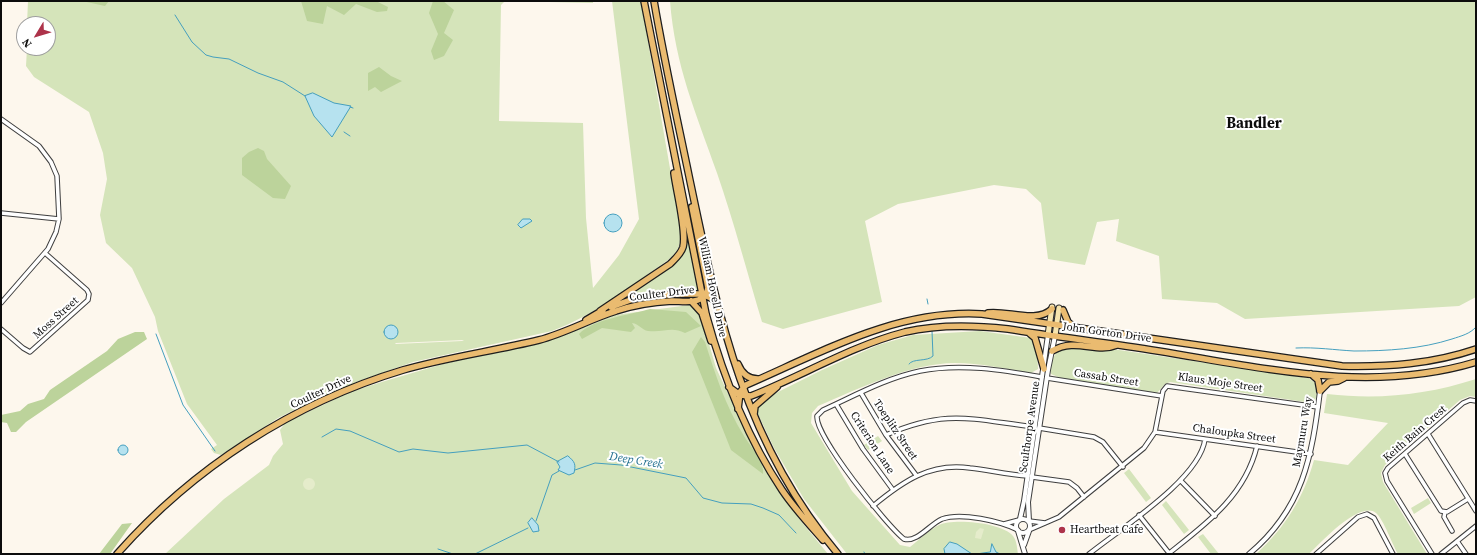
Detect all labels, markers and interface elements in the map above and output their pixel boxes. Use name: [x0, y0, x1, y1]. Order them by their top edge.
north arrow: [16, 16, 56, 56]
text: N: [19, 35, 35, 51]
district label: Bandler: [1226, 115, 1282, 133]
street label: William Hovell Drive: [695, 236, 729, 338]
street label: Coulter Drive: [629, 283, 695, 305]
street label: Moss Street: [31, 294, 81, 342]
street label: John Gorton Drive: [1062, 320, 1152, 346]
street label: Cassab Street: [1073, 366, 1139, 390]
street label: Klaus Moje Street: [1177, 371, 1263, 395]
street label: Coulter Drive: [289, 372, 353, 412]
street label: Sculthorpe Avenue: [1017, 380, 1043, 474]
street label: Maymuru Way: [1290, 396, 1316, 468]
street label: Toeplitz Street: [870, 397, 920, 463]
street label: Keith Bain Crest: [1381, 403, 1449, 465]
street label: Criterion Lane: [847, 409, 897, 477]
street label: Chaloupka Street: [1192, 422, 1276, 446]
water label: Deep Creek: [608, 450, 664, 472]
place label: Heartbeat Cafe: [1070, 523, 1143, 537]
marker: Heartbeat Cafe: [1057, 525, 1067, 535]

